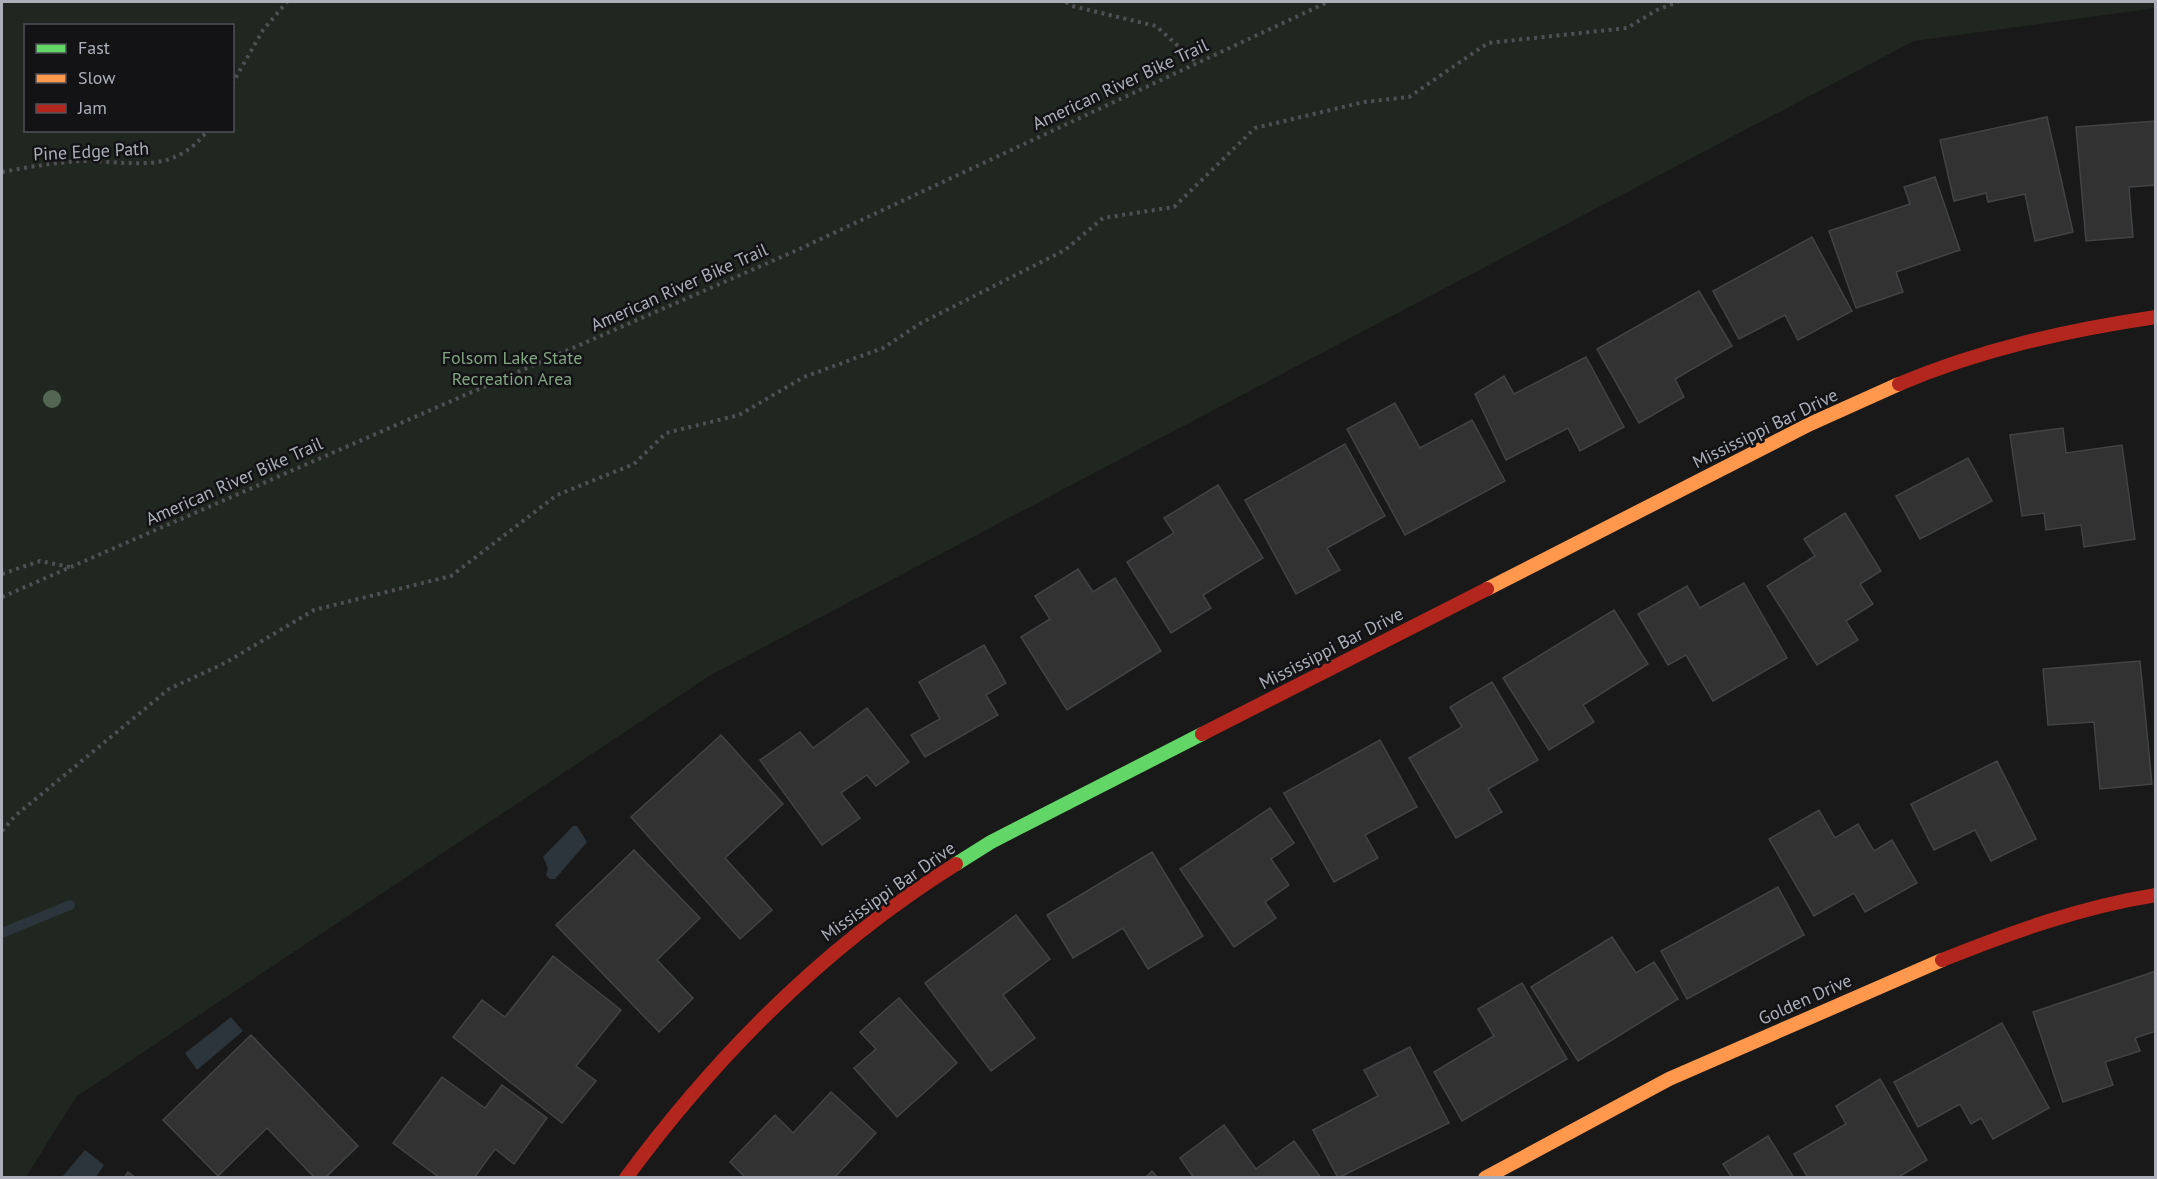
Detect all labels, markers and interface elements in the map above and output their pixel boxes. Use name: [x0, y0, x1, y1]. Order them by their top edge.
legend: [24, 24, 234, 132]
street label: American River Bike Trail: [1028, 33, 1212, 135]
text: Fast: [78, 36, 110, 59]
text: Slow: [78, 66, 116, 89]
text: Jam: [77, 96, 107, 119]
street label: Pine Edge Path: [33, 136, 149, 166]
street label: American River Bike Trail: [587, 237, 772, 336]
park label: Folsom Lake State Recreation Area: [442, 346, 582, 390]
street label: Mississippi Bar Drive: [1689, 383, 1841, 473]
street label: American River Bike Trail: [142, 431, 327, 530]
street label: Mississippi Bar Drive: [1255, 602, 1407, 694]
street label: Mississippi Bar Drive: [816, 836, 960, 946]
street label: Golden Drive: [1755, 968, 1855, 1030]

